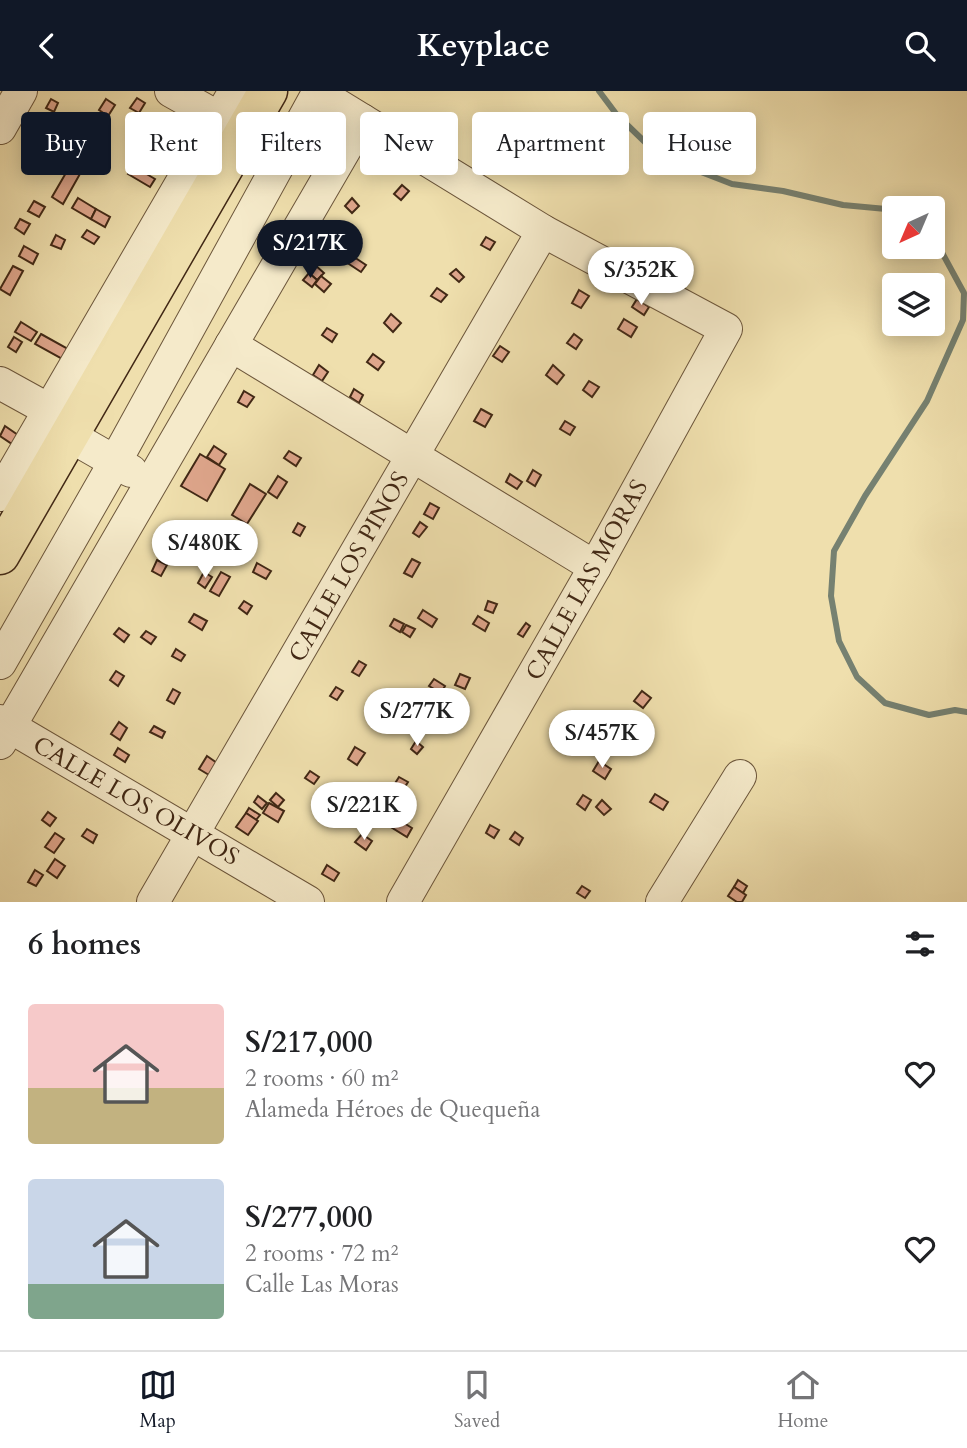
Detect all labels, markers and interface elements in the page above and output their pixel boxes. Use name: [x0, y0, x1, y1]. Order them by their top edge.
text: Keyplace: [417, 24, 550, 68]
icon: back: [28, 27, 66, 65]
icon: search: [901, 27, 939, 65]
chip: Buy: [21, 112, 111, 175]
chip: Rent: [125, 112, 222, 175]
chip: Filters: [236, 112, 346, 175]
chip: New: [360, 112, 458, 175]
chip: Apartment: [472, 112, 629, 175]
chip: House: [643, 112, 756, 175]
north arrow: [882, 196, 945, 259]
map controls: [882, 196, 945, 336]
pin: S/217K: [253, 221, 367, 280]
text: S/217K: [273, 227, 347, 258]
pin: S/352K: [584, 247, 698, 307]
text: S/352K: [604, 254, 678, 285]
button: layers: [882, 273, 945, 336]
street label: CALLE LOS PINOS: [281, 466, 417, 668]
street label: CALLE LAS MORAS: [518, 474, 656, 686]
pin: S/480K: [148, 521, 262, 580]
text: S/480K: [168, 527, 242, 558]
pin: S/277K: [360, 689, 474, 748]
text: S/277K: [380, 695, 454, 726]
pin: S/457K: [545, 711, 659, 770]
text: S/457K: [565, 717, 639, 748]
street label: CALLE LOS OLIVOS: [27, 728, 245, 874]
pin: S/221K: [307, 783, 421, 842]
text: S/221K: [327, 789, 401, 820]
text: 6 homes: [28, 924, 141, 965]
icon: filters: [901, 925, 939, 963]
text: S/217,000: [245, 1022, 373, 1063]
icon: home: [84, 1032, 168, 1116]
icon: heart: [901, 1055, 939, 1093]
text: 2 rooms · 60 m²: [245, 1063, 398, 1094]
text: Alameda Héroes de Quequeña: [245, 1094, 540, 1125]
text: S/277,000: [245, 1197, 373, 1238]
icon: home: [84, 1207, 168, 1291]
icon: heart: [901, 1230, 939, 1268]
text: 2 rooms · 72 m²: [245, 1238, 398, 1269]
text: Calle Las Moras: [245, 1269, 399, 1300]
tab: Map: [139, 1366, 177, 1434]
tab: Saved: [454, 1366, 500, 1434]
tab: Home: [777, 1366, 828, 1434]

